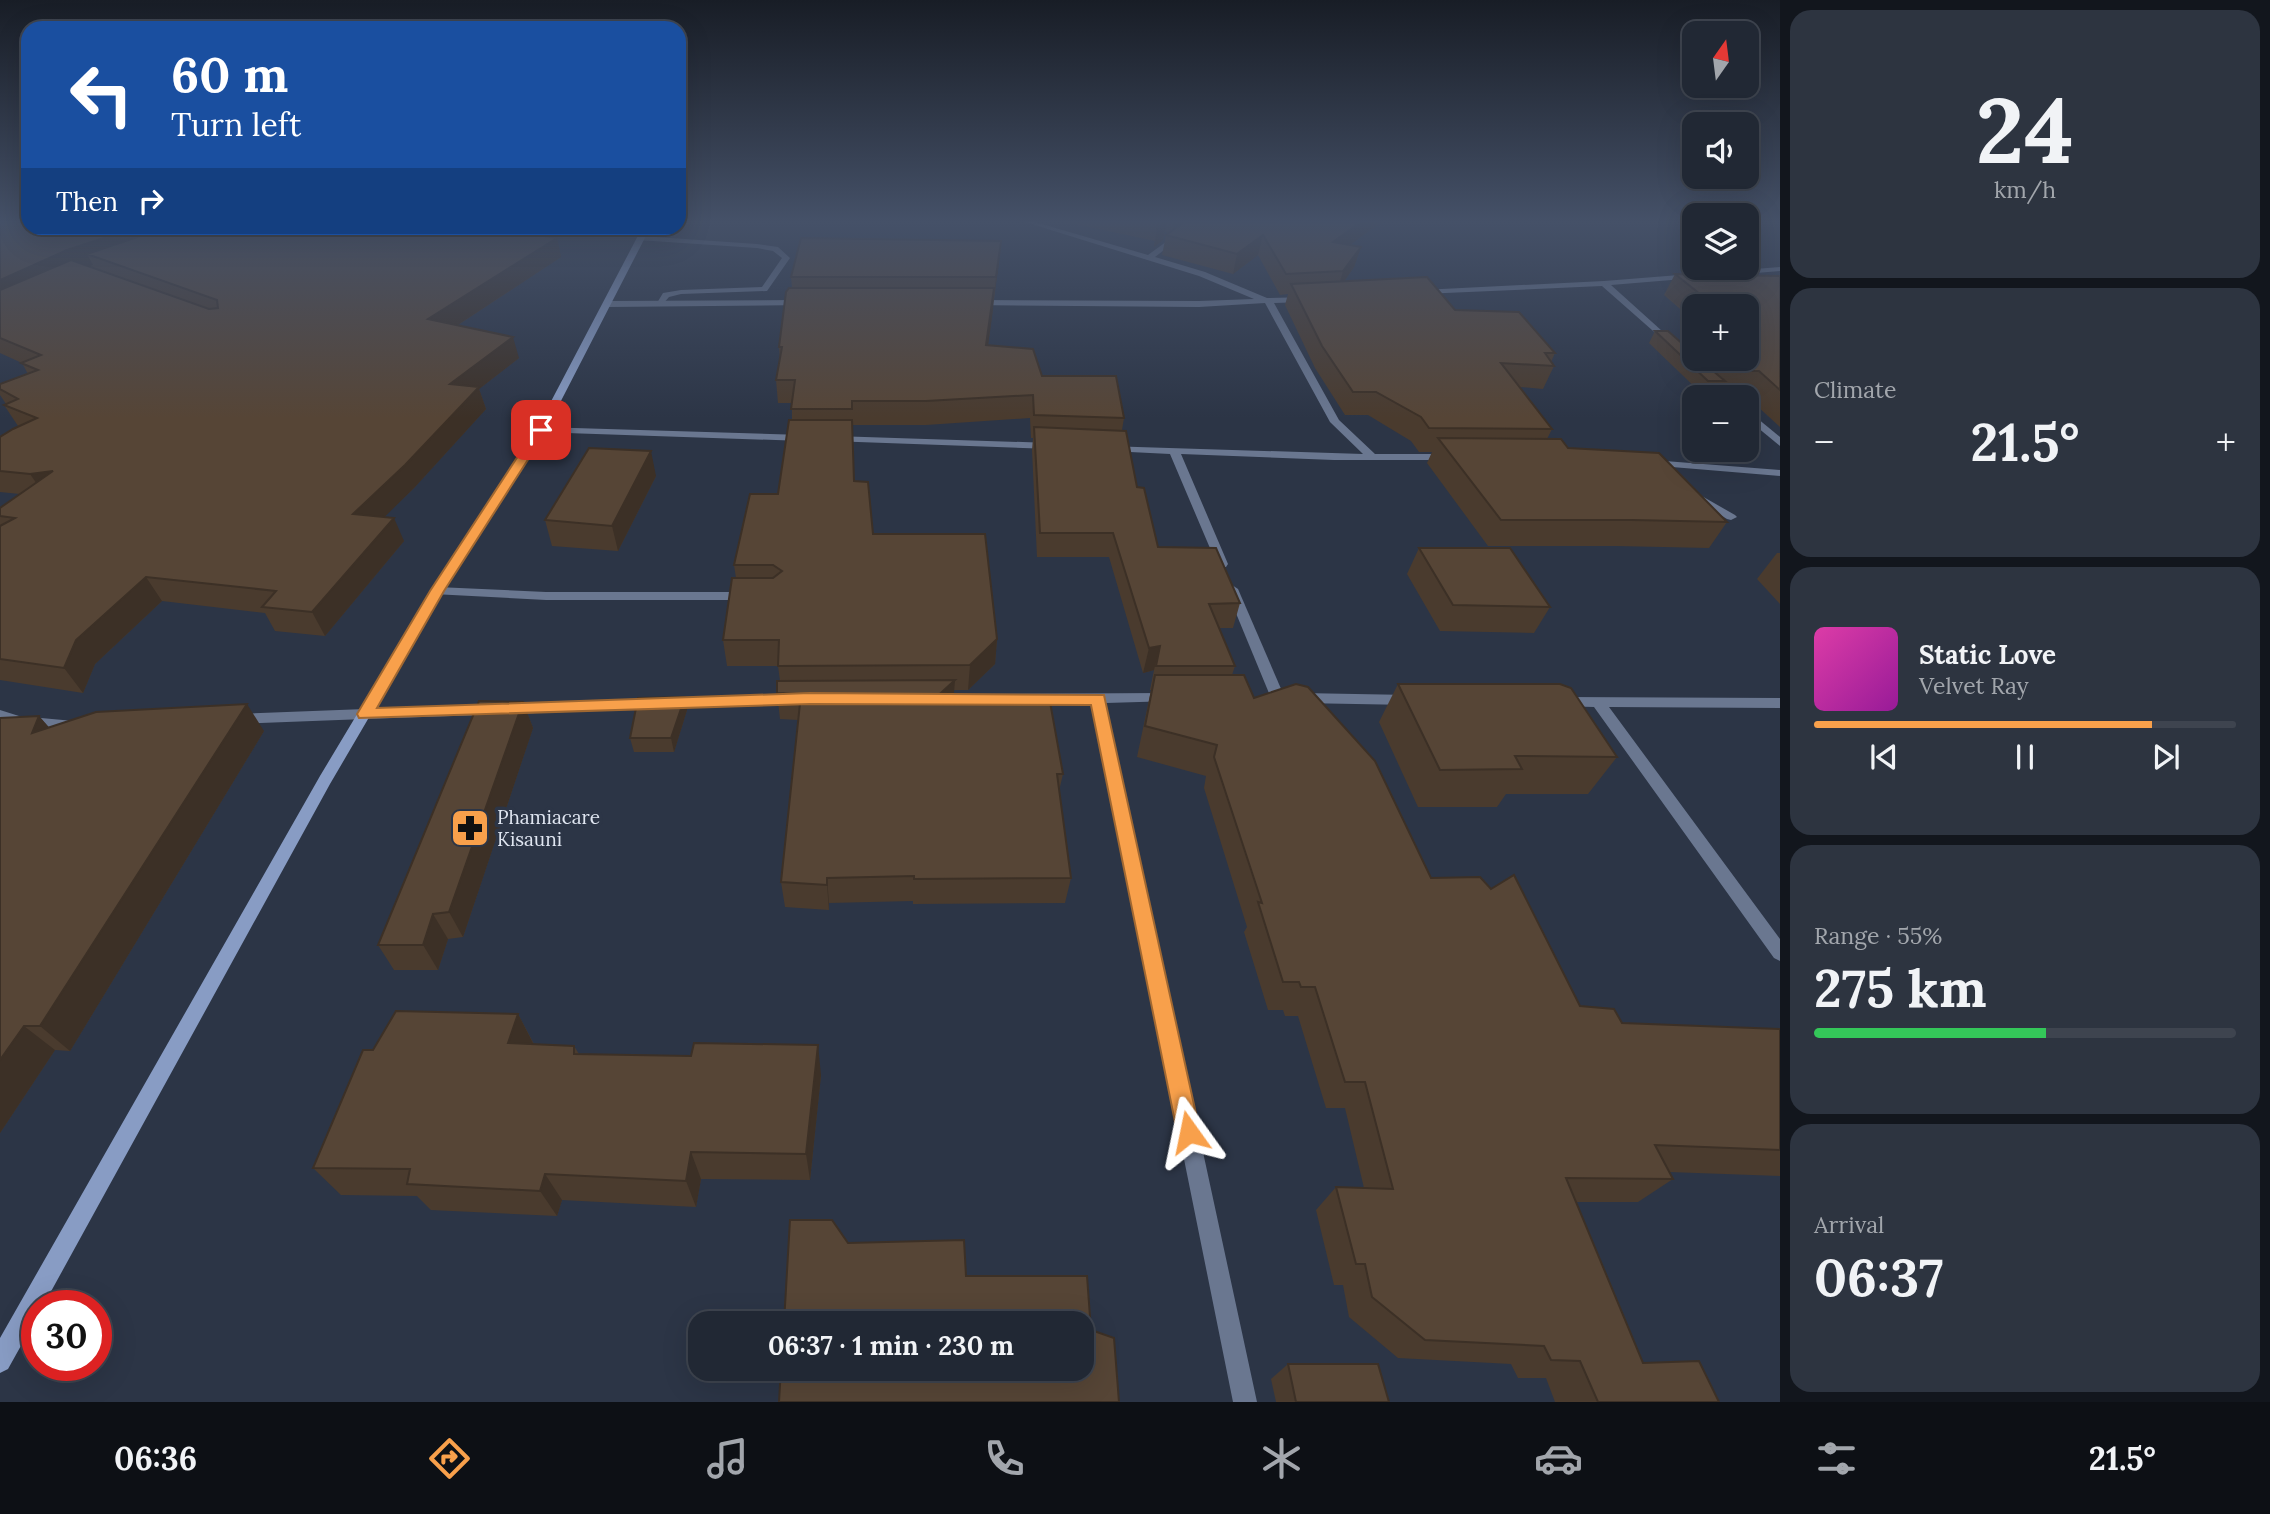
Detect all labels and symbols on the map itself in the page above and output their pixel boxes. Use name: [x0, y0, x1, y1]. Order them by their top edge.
north arrow: [1682, 21, 1759, 98]
pin: [511, 400, 571, 460]
place label: Phamiacare Kisauni: [497, 805, 600, 851]
pharmacy icon: Phamiacare Kisauni: [449, 807, 491, 849]
position arrow: [1152, 1095, 1226, 1169]
speed limit sign: 30: [21, 1290, 112, 1381]

